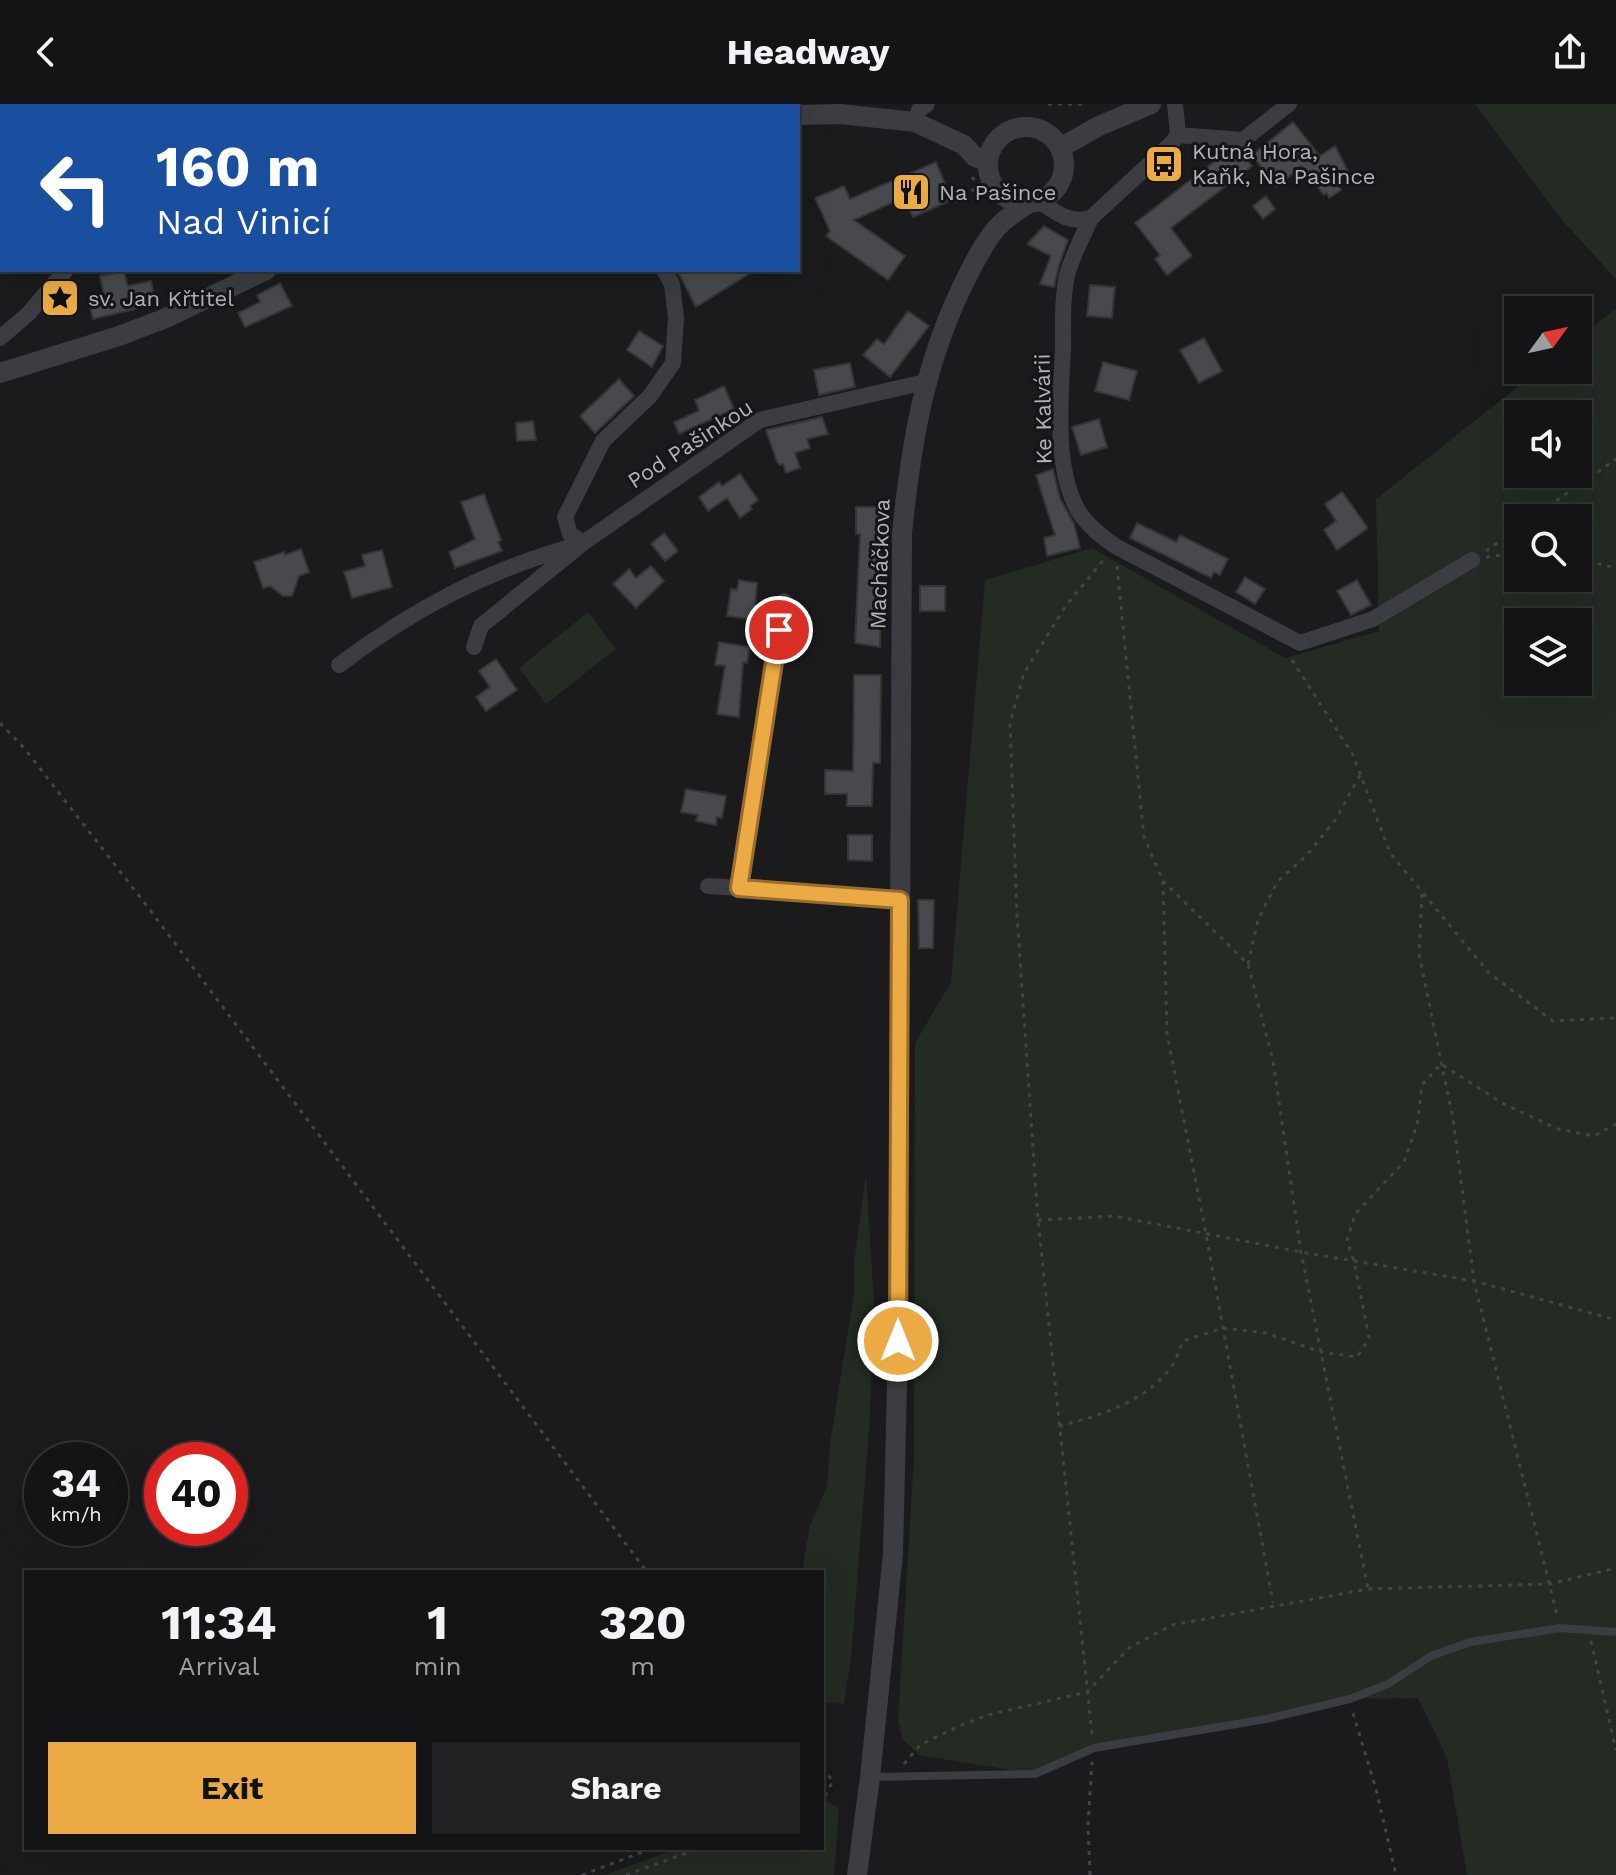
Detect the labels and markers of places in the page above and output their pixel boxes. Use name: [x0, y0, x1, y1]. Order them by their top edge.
place label: Kutná Hora, Kaňk, Na Pašince: [1192, 139, 1375, 189]
bus stop icon: Kutná Hora, Kaňk, Na Pašince: [1143, 143, 1185, 185]
restaurant icon: Na Pašince: [890, 171, 932, 213]
place label: Na Pašince: [939, 180, 1056, 205]
place icon: sv. Jan Křtitel: [39, 277, 81, 319]
place label: sv. Jan Křtitel: [88, 286, 234, 311]
pin: [745, 596, 813, 664]

